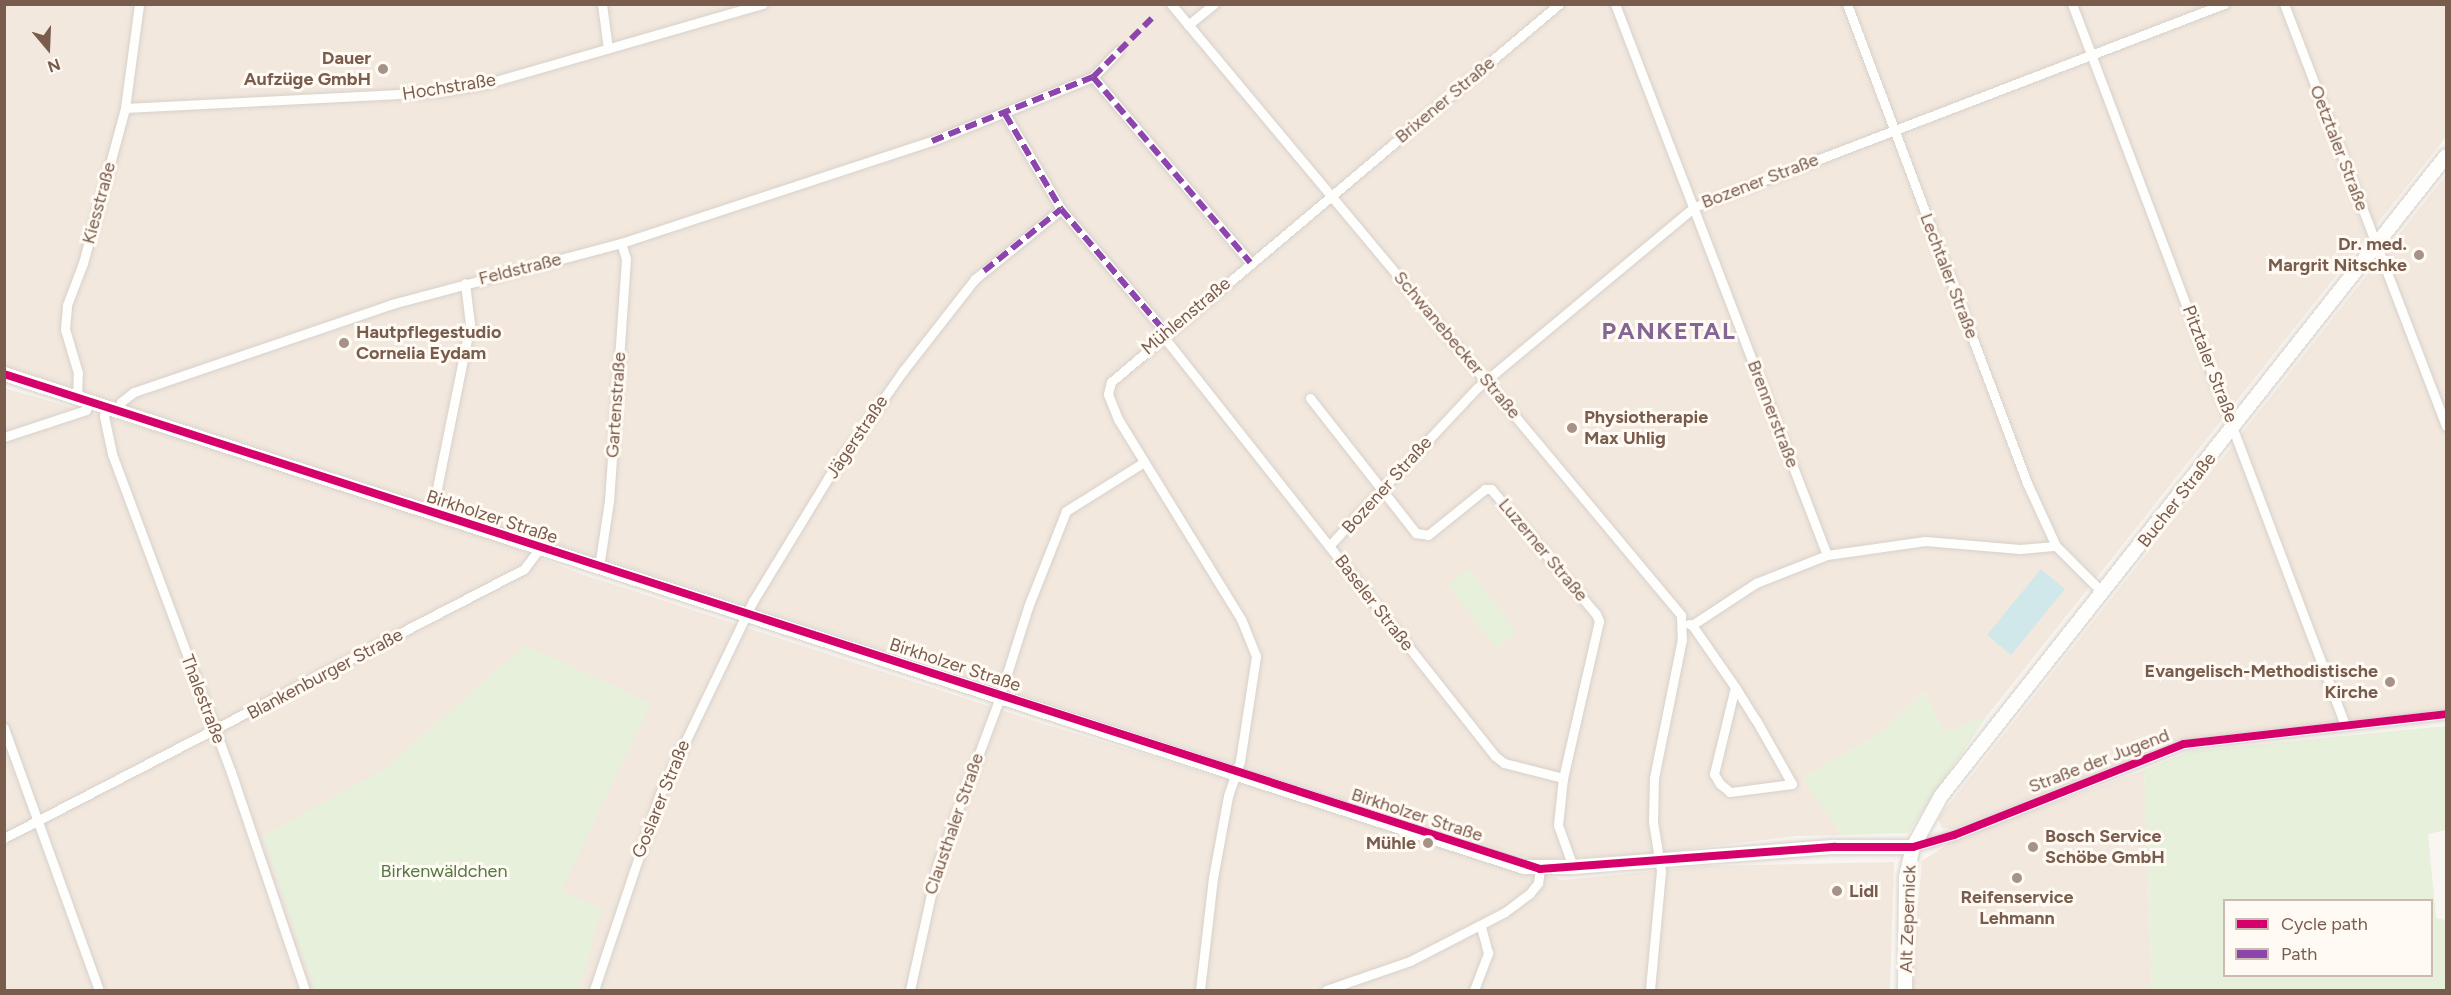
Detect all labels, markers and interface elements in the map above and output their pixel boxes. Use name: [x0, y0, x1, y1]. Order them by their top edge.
north arrow: [18, 18, 78, 78]
place label: Dauer Aufzüge GmbH: [244, 48, 371, 90]
street label: Brixener Straße: [1391, 52, 1499, 148]
text: N: [45, 54, 63, 76]
marker: Dauer Aufzüge GmbH: [376, 62, 390, 76]
street label: Hochstraße: [401, 69, 497, 105]
street label: Oetztaler Straße: [2305, 82, 2373, 214]
street label: Bozener Straße: [1698, 149, 1822, 213]
street label: Kiesstraße: [78, 160, 120, 246]
street label: Lechtaler Straße: [1915, 210, 1983, 342]
place label: Dr. med. Margrit Nitschke: [2268, 234, 2407, 276]
street label: Feldstraße: [476, 248, 564, 290]
marker: Dr. med. Margrit Nitschke: [2412, 248, 2426, 262]
street label: Schwanebecker Straße: [1389, 267, 1525, 423]
street label: Mühlenstraße: [1137, 273, 1235, 359]
street label: Pitztaler Straße: [2178, 302, 2242, 426]
district label: PANKETAL: [1602, 317, 1736, 345]
place label: Hautpflegestudio Cornelia Eydam: [356, 322, 501, 364]
marker: Hautpflegestudio Cornelia Eydam: [337, 336, 351, 350]
street label: Gartenstraße: [602, 351, 630, 459]
street label: Brennerstraße: [1743, 357, 1803, 471]
street label: Jägerstraße: [821, 391, 893, 483]
place label: Physiotherapie Max Uhlig: [1584, 407, 1708, 450]
marker: Physiotherapie Max Uhlig: [1565, 421, 1579, 435]
street label: Bozener Straße: [1338, 432, 1436, 538]
street label: Bucher Straße: [2133, 448, 2221, 552]
street label: Birkholzer Straße: [424, 486, 560, 548]
street label: Luzerner Straße: [1494, 494, 1592, 606]
street label: Baseler Straße: [1330, 551, 1418, 655]
street label: Blankenburger Straße: [243, 624, 407, 724]
street label: Birkholzer Straße: [887, 634, 1023, 696]
street label: Thalestraße: [176, 652, 230, 746]
place label: Evangelisch-Methodistische Kirche: [2145, 661, 2378, 704]
marker: Evangelisch-Methodistische Kirche: [2383, 675, 2397, 689]
street label: Straße der Jugend: [2026, 724, 2172, 798]
street label: Goslarer Straße: [628, 737, 694, 861]
street label: Clausthaler Straße: [920, 751, 988, 897]
street label: Birkholzer Straße: [1349, 784, 1485, 846]
place label: Bosch Service Schöbe GmbH: [2045, 826, 2165, 868]
place label: Mühle: [1366, 832, 1416, 854]
marker: Mühle: [1421, 836, 1435, 850]
marker: Bosch Service Schöbe GmbH: [2026, 840, 2040, 854]
park label: Birkenwäldchen: [381, 860, 507, 882]
street label: Alt Zepernick: [1895, 865, 1921, 973]
marker: Reifenservice Lehmann: [2010, 871, 2024, 885]
place label: Lidl: [1849, 880, 1879, 902]
marker: Lidl: [1830, 884, 1844, 898]
place label: Reifenservice Lehmann: [1960, 887, 2074, 930]
legend: [2223, 899, 2433, 977]
text: Cycle path: [2281, 913, 2368, 935]
text: Path: [2281, 943, 2317, 965]

